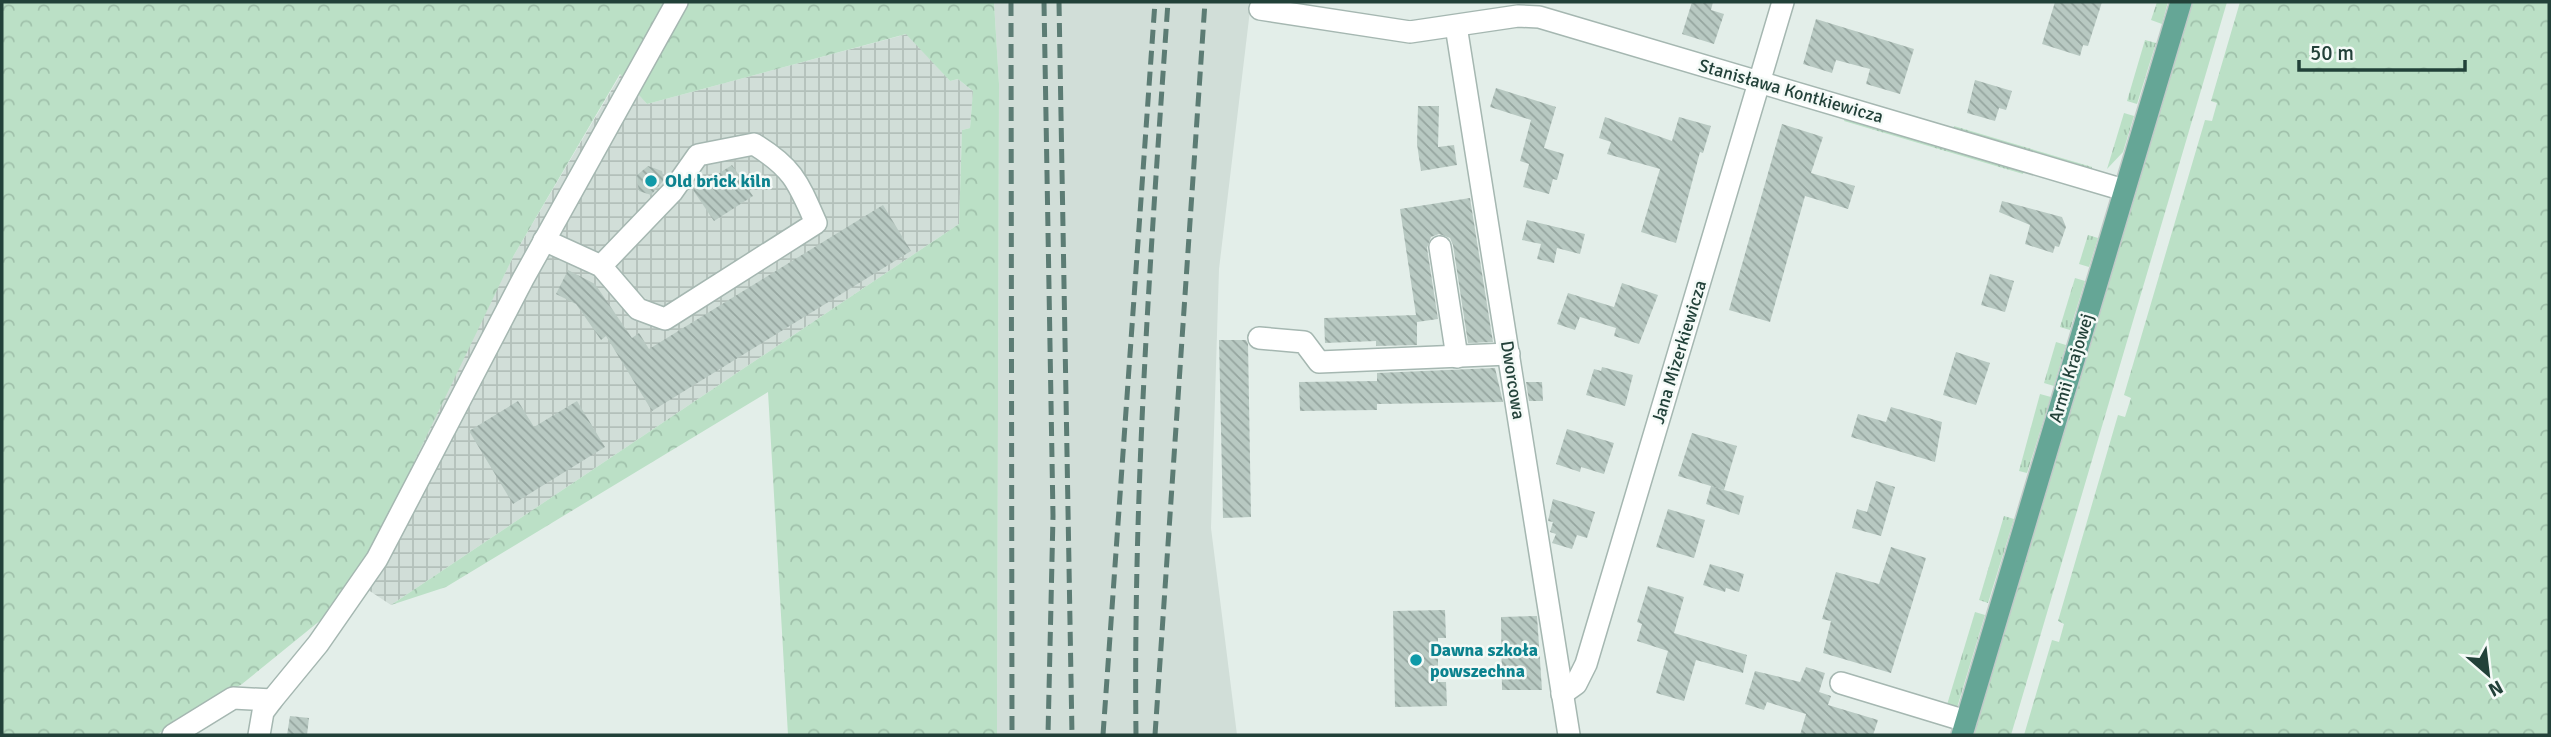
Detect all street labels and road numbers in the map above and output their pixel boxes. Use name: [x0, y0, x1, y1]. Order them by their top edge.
street label: Stanisława Kontkiewicza: [1696, 54, 1886, 128]
street label: Jana Mizerkiewicza: [1647, 278, 1711, 426]
street label: Armii Krajowej: [2044, 311, 2098, 425]
street label: Dworcowa: [1496, 339, 1530, 421]

